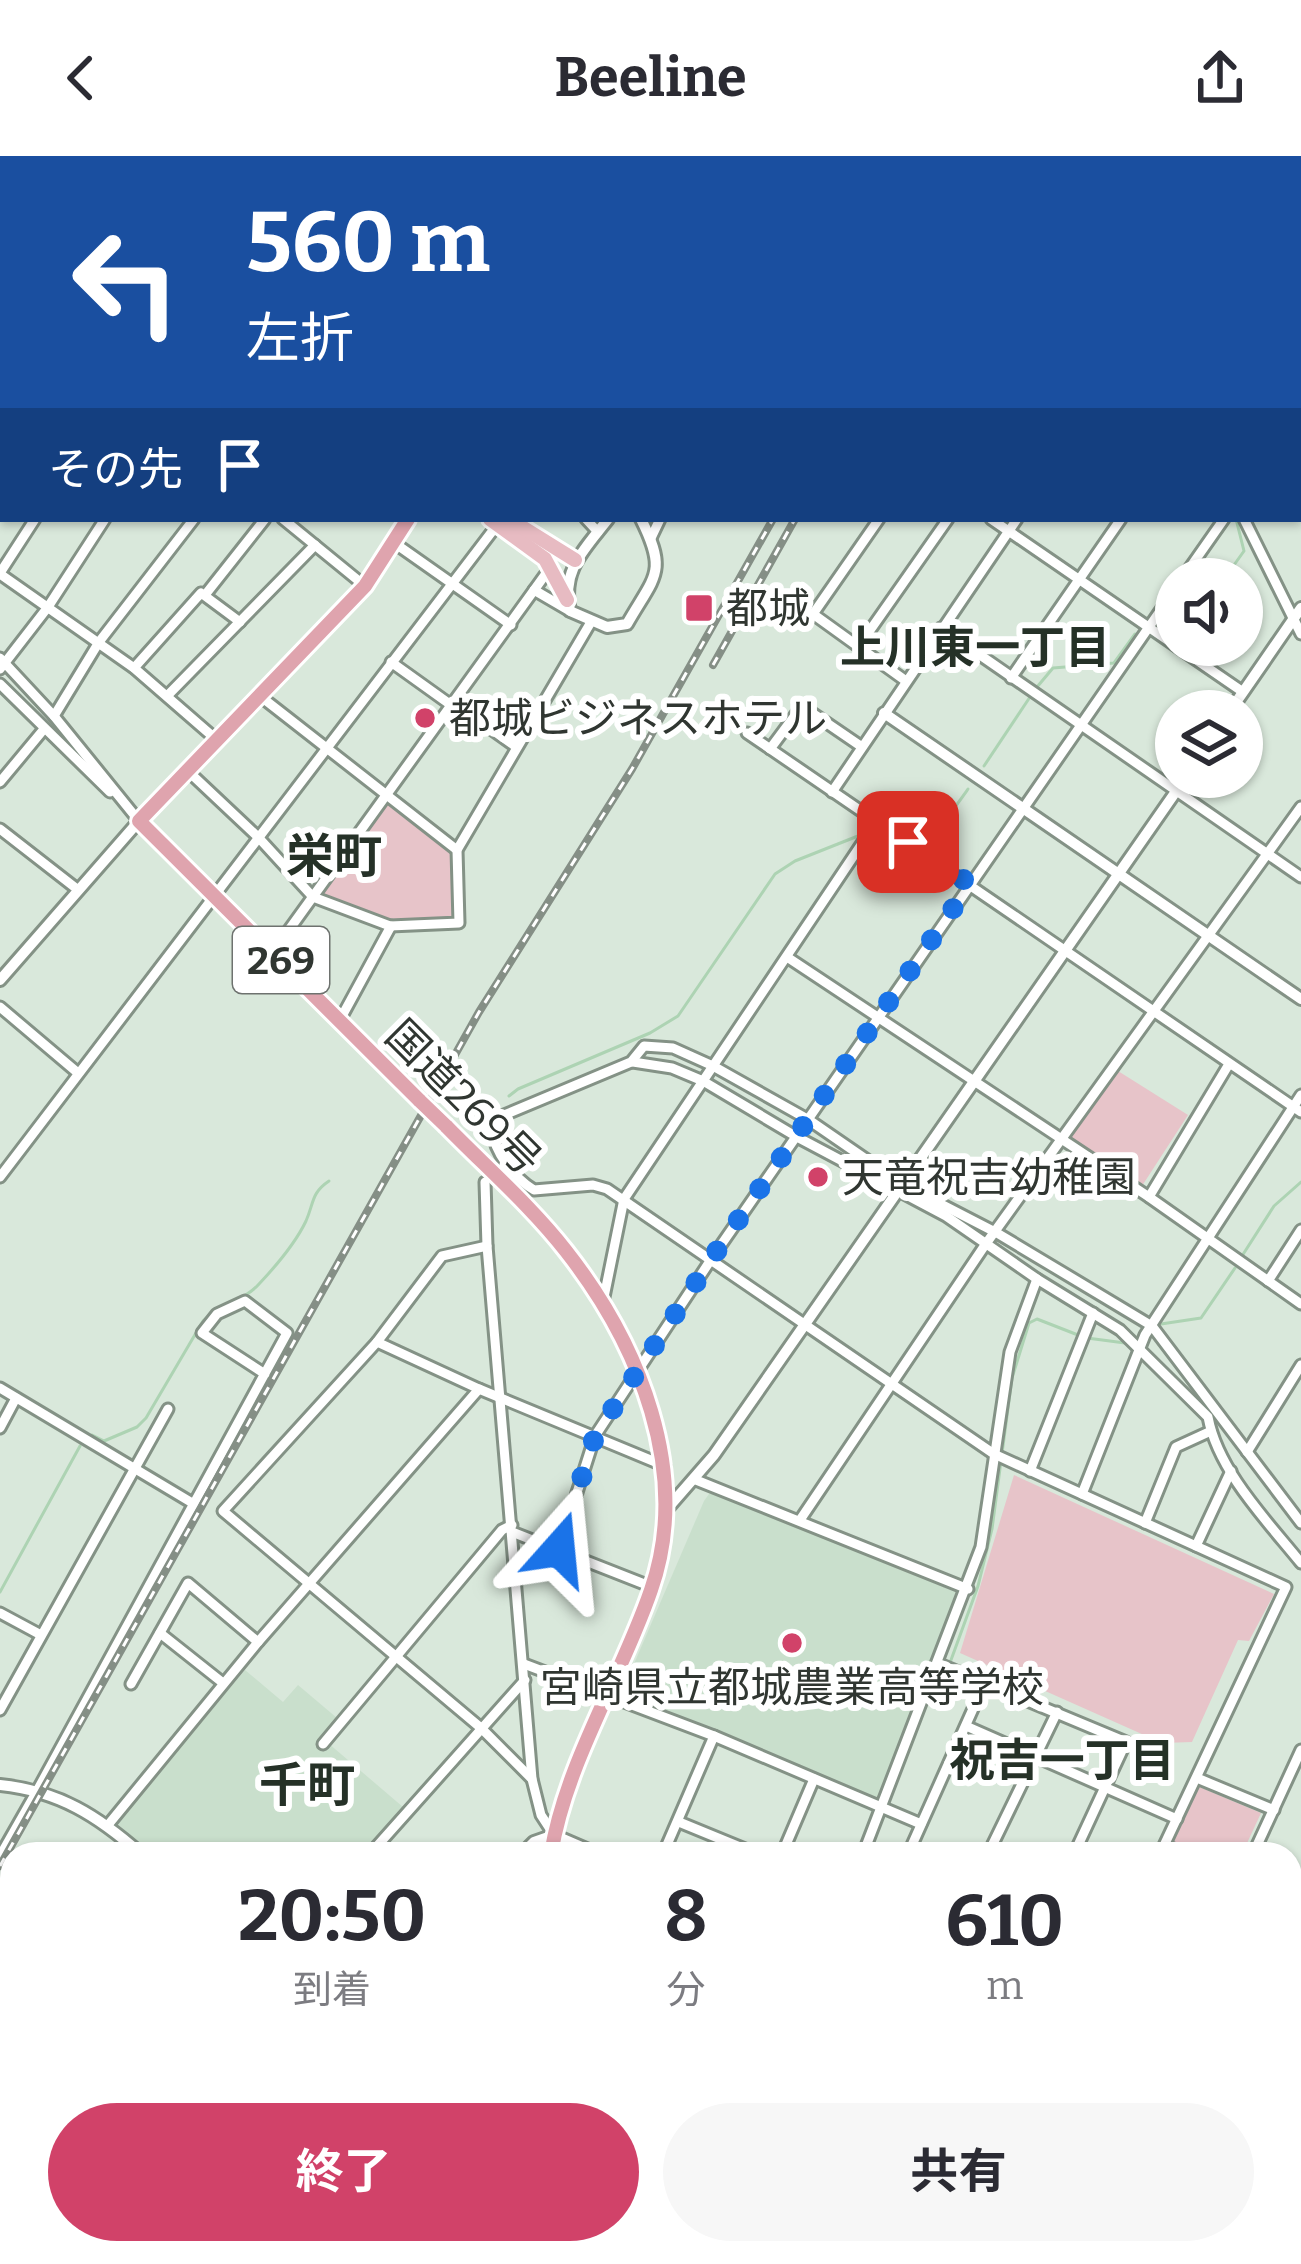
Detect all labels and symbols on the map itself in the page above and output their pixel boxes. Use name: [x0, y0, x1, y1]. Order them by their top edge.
place label: 都城: [726, 584, 810, 634]
marker: 都城: [683, 592, 715, 624]
district label: 上川東一丁目: [840, 621, 1110, 675]
place label: 都城ビジネスホテル: [449, 694, 827, 744]
marker: 都城ビジネスホテル: [412, 705, 438, 731]
pin: [857, 791, 959, 893]
district label: 栄町: [286, 828, 382, 886]
road number: 269: [233, 927, 329, 993]
street label: 国道269号: [376, 1010, 551, 1185]
place label: 天竜祝吉幼稚園: [842, 1153, 1136, 1203]
marker: 天竜祝吉幼稚園: [805, 1164, 831, 1190]
position arrow: [496, 1486, 622, 1612]
marker: 宮崎県立都城農業高等学校: [779, 1630, 805, 1656]
place label: 宮崎県立都城農業高等学校: [540, 1663, 1044, 1713]
district label: 祝吉一丁目: [949, 1734, 1175, 1788]
district label: 千町: [259, 1757, 355, 1815]

